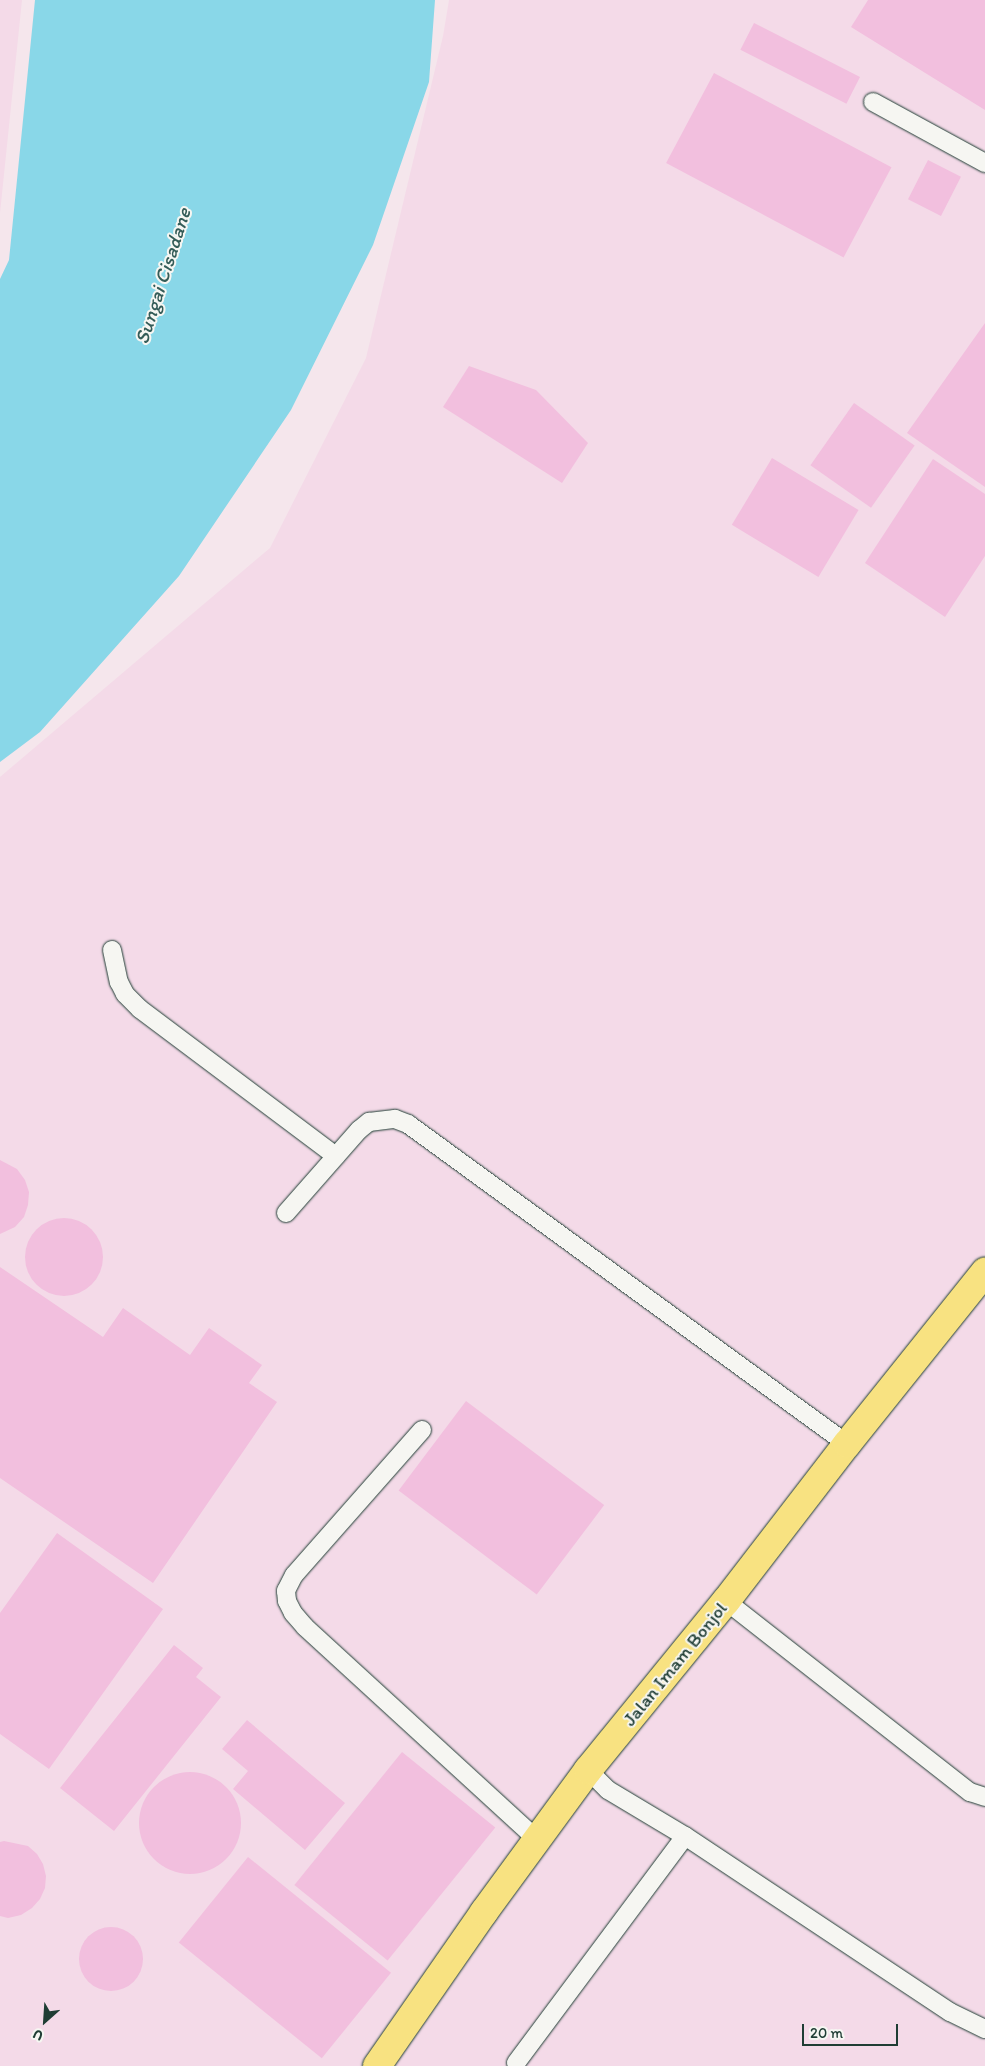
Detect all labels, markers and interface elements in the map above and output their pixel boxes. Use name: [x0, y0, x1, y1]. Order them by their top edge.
water label: Sungai Cisadane: [130, 205, 196, 347]
street label: Jalan Imam Bonjol: [618, 1597, 732, 1731]
north arrow: [20, 1996, 70, 2046]
scale bar: [805, 2014, 901, 2046]
text: 20 m: [810, 2024, 843, 2042]
text: U: [30, 2025, 46, 2045]

